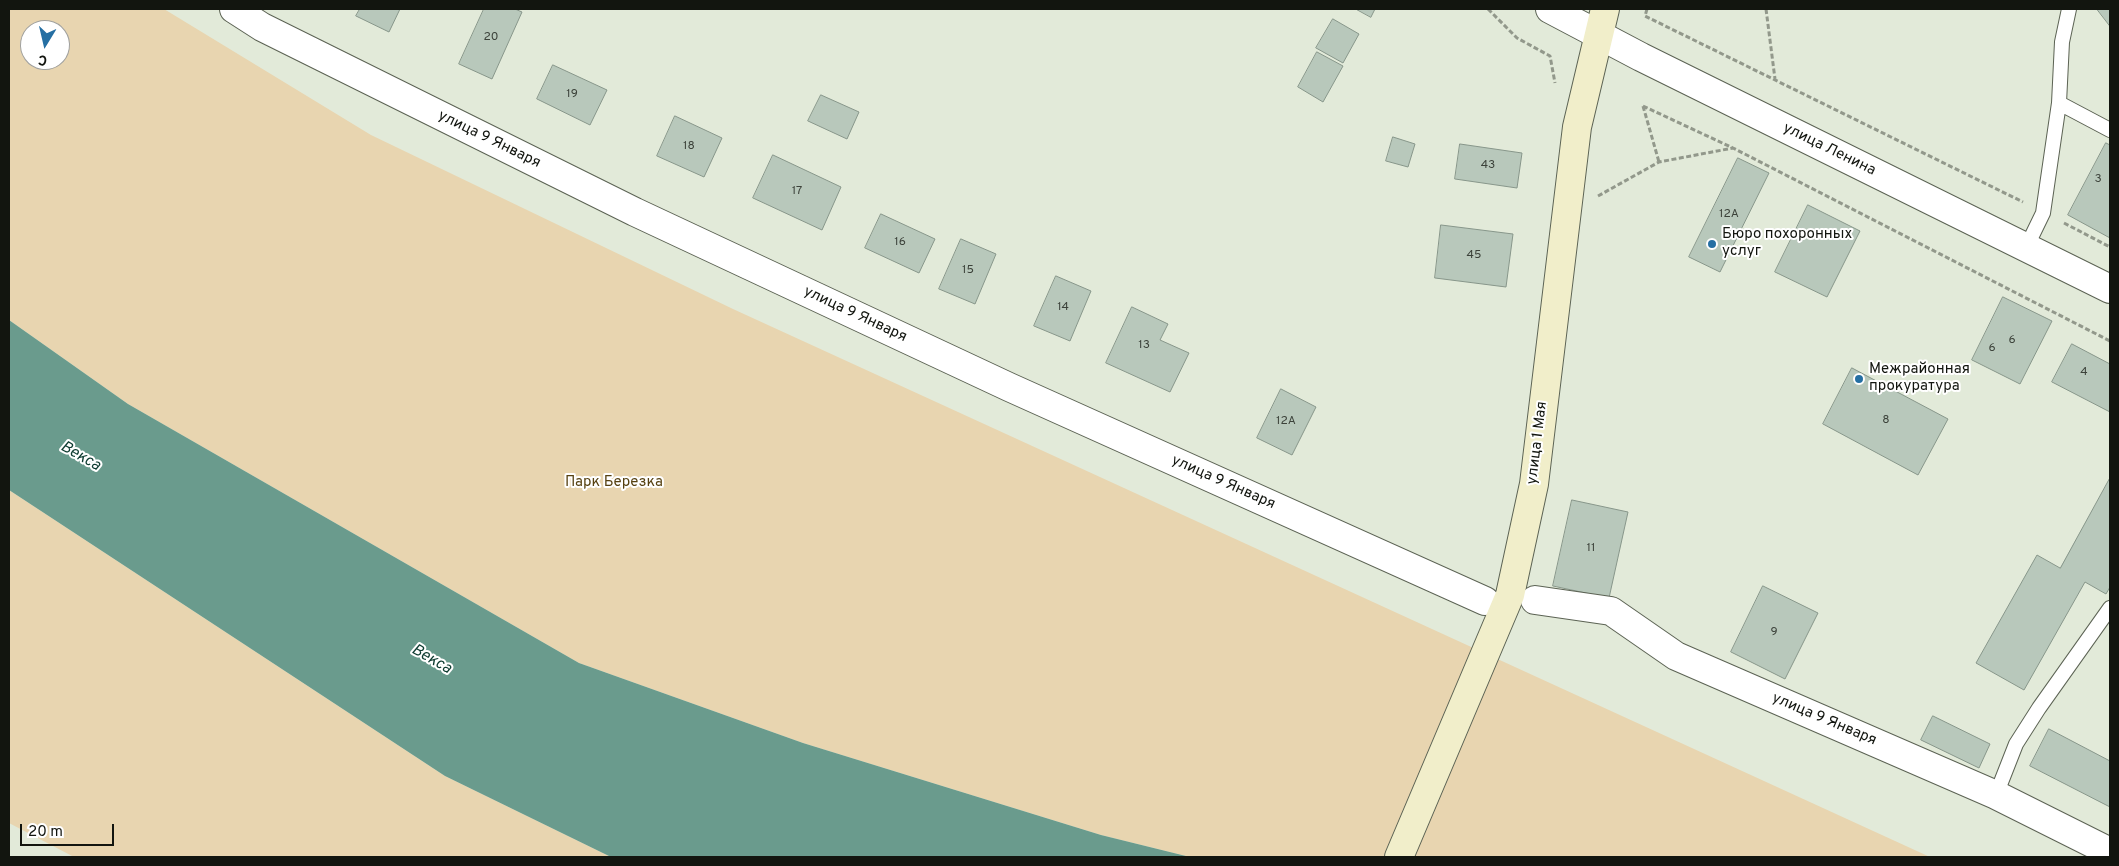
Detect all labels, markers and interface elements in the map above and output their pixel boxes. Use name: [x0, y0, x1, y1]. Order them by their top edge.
north arrow: [20, 20, 70, 70]
house number: 20: [483, 31, 499, 45]
text: С: [37, 50, 48, 68]
house number: 19: [566, 88, 578, 102]
street label: улица 9 Января: [435, 107, 543, 173]
street label: улица Ленина: [1780, 120, 1878, 180]
house number: 18: [683, 140, 695, 154]
house number: 43: [1481, 159, 1495, 173]
house number: 3: [2094, 173, 2102, 187]
house number: 17: [792, 185, 802, 199]
house number: 12А: [1719, 208, 1739, 222]
place label: Бюро похоронных услуг: [1722, 226, 1852, 261]
house number: 16: [894, 236, 906, 250]
marker: Бюро похоронных услуг: [1706, 238, 1718, 250]
house number: 45: [1467, 249, 1481, 263]
house number: 15: [962, 264, 974, 278]
street label: улица 9 Января: [800, 283, 910, 347]
house number: 14: [1057, 301, 1069, 315]
house number: 6: [2008, 334, 2016, 348]
house number: 13: [1138, 339, 1150, 353]
house number: 6: [1988, 342, 1996, 356]
place label: Межрайонная прокуратура: [1869, 361, 1970, 396]
house number: 4: [2080, 366, 2088, 380]
marker: Межрайонная прокуратура: [1853, 373, 1865, 385]
street label: улица 1 Мая: [1524, 400, 1552, 486]
house number: 8: [1882, 414, 1890, 428]
house number: 12А: [1276, 415, 1296, 429]
water label: Векса: [57, 438, 103, 476]
street label: улица 9 Января: [1168, 452, 1278, 514]
park label: Парк Березка: [565, 474, 663, 492]
house number: 11: [1587, 542, 1595, 556]
house number: 9: [1770, 626, 1778, 640]
water label: Векса: [408, 641, 454, 679]
street label: улица 9 Января: [1769, 690, 1879, 750]
scale bar: [22, 814, 116, 846]
text: 20 m: [28, 823, 63, 842]

